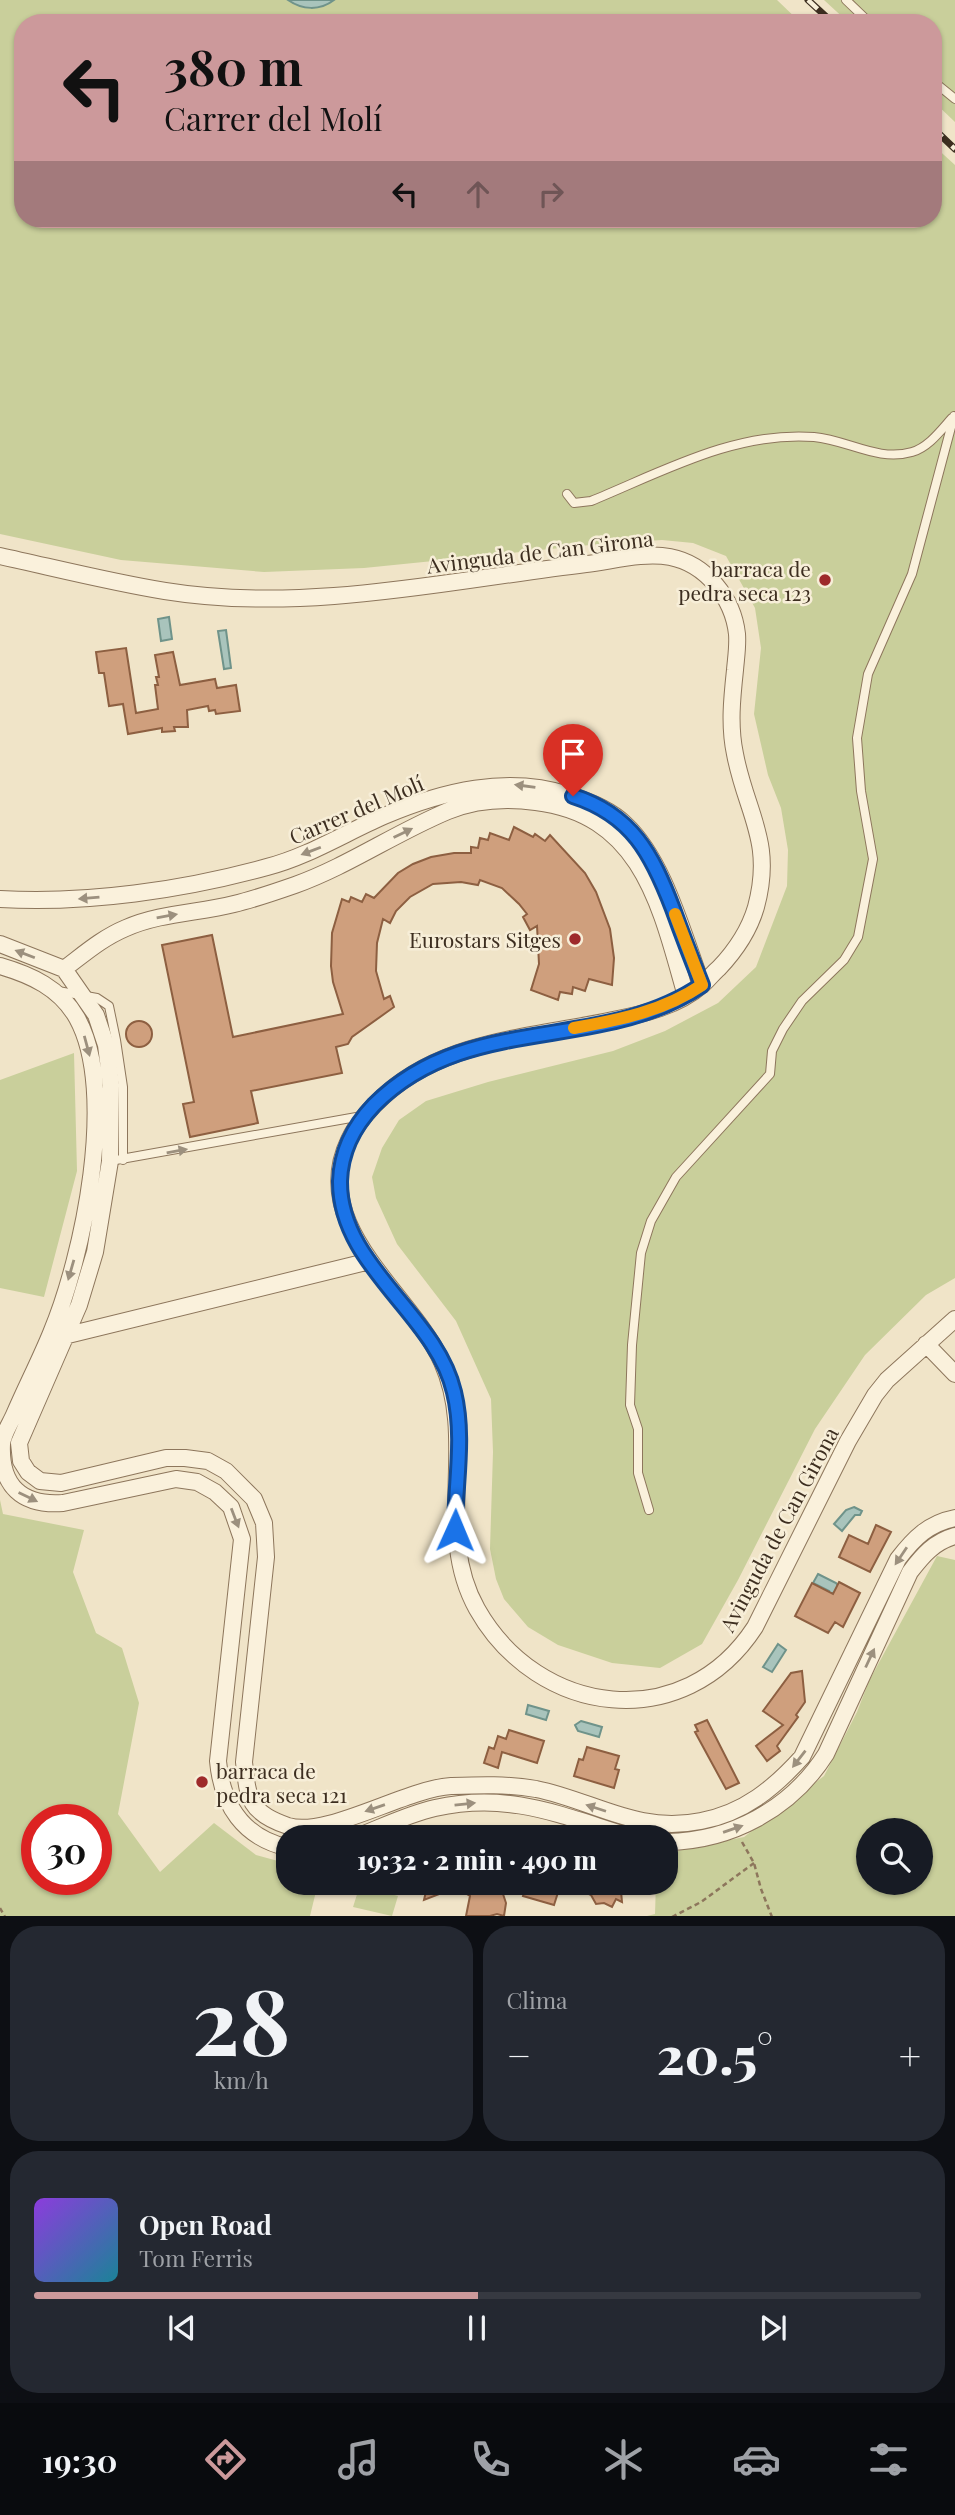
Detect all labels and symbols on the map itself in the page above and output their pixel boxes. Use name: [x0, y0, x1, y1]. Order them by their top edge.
street label: Avinguda de Can Girona: [424, 523, 655, 579]
place label: barraca de pedra seca 123: [678, 554, 811, 606]
marker: barraca de pedra seca 123: [817, 572, 833, 588]
pin: [543, 724, 603, 796]
street label: Carrer del Molí: [285, 768, 427, 850]
one-way arrow: [514, 781, 536, 792]
one-way arrow: [393, 827, 413, 839]
one-way arrow: [300, 846, 321, 857]
one-way arrow: [77, 893, 99, 904]
one-way arrow: [156, 911, 178, 922]
place label: Eurostars Sitges: [409, 925, 561, 953]
marker: Eurostars Sitges: [567, 931, 583, 947]
one-way arrow: [15, 948, 36, 959]
one-way arrow: [83, 1036, 93, 1057]
one-way arrow: [166, 1145, 188, 1156]
one-way arrow: [66, 1260, 76, 1281]
street label: Avinguda de Can Girona: [712, 1421, 844, 1637]
one-way arrow: [18, 1491, 38, 1503]
position arrow: [418, 1493, 492, 1567]
one-way arrow: [230, 1507, 241, 1528]
one-way arrow: [895, 1546, 908, 1566]
one-way arrow: [865, 1648, 876, 1668]
one-way arrow: [793, 1750, 807, 1768]
place label: barraca de pedra seca 121: [216, 1756, 347, 1808]
marker: barraca de pedra seca 121: [194, 1774, 210, 1790]
one-way arrow: [455, 1799, 477, 1810]
one-way arrow: [585, 1802, 606, 1813]
one-way arrow: [364, 1803, 385, 1814]
speed limit sign: 30: [21, 1804, 112, 1895]
one-way arrow: [723, 1824, 744, 1835]

